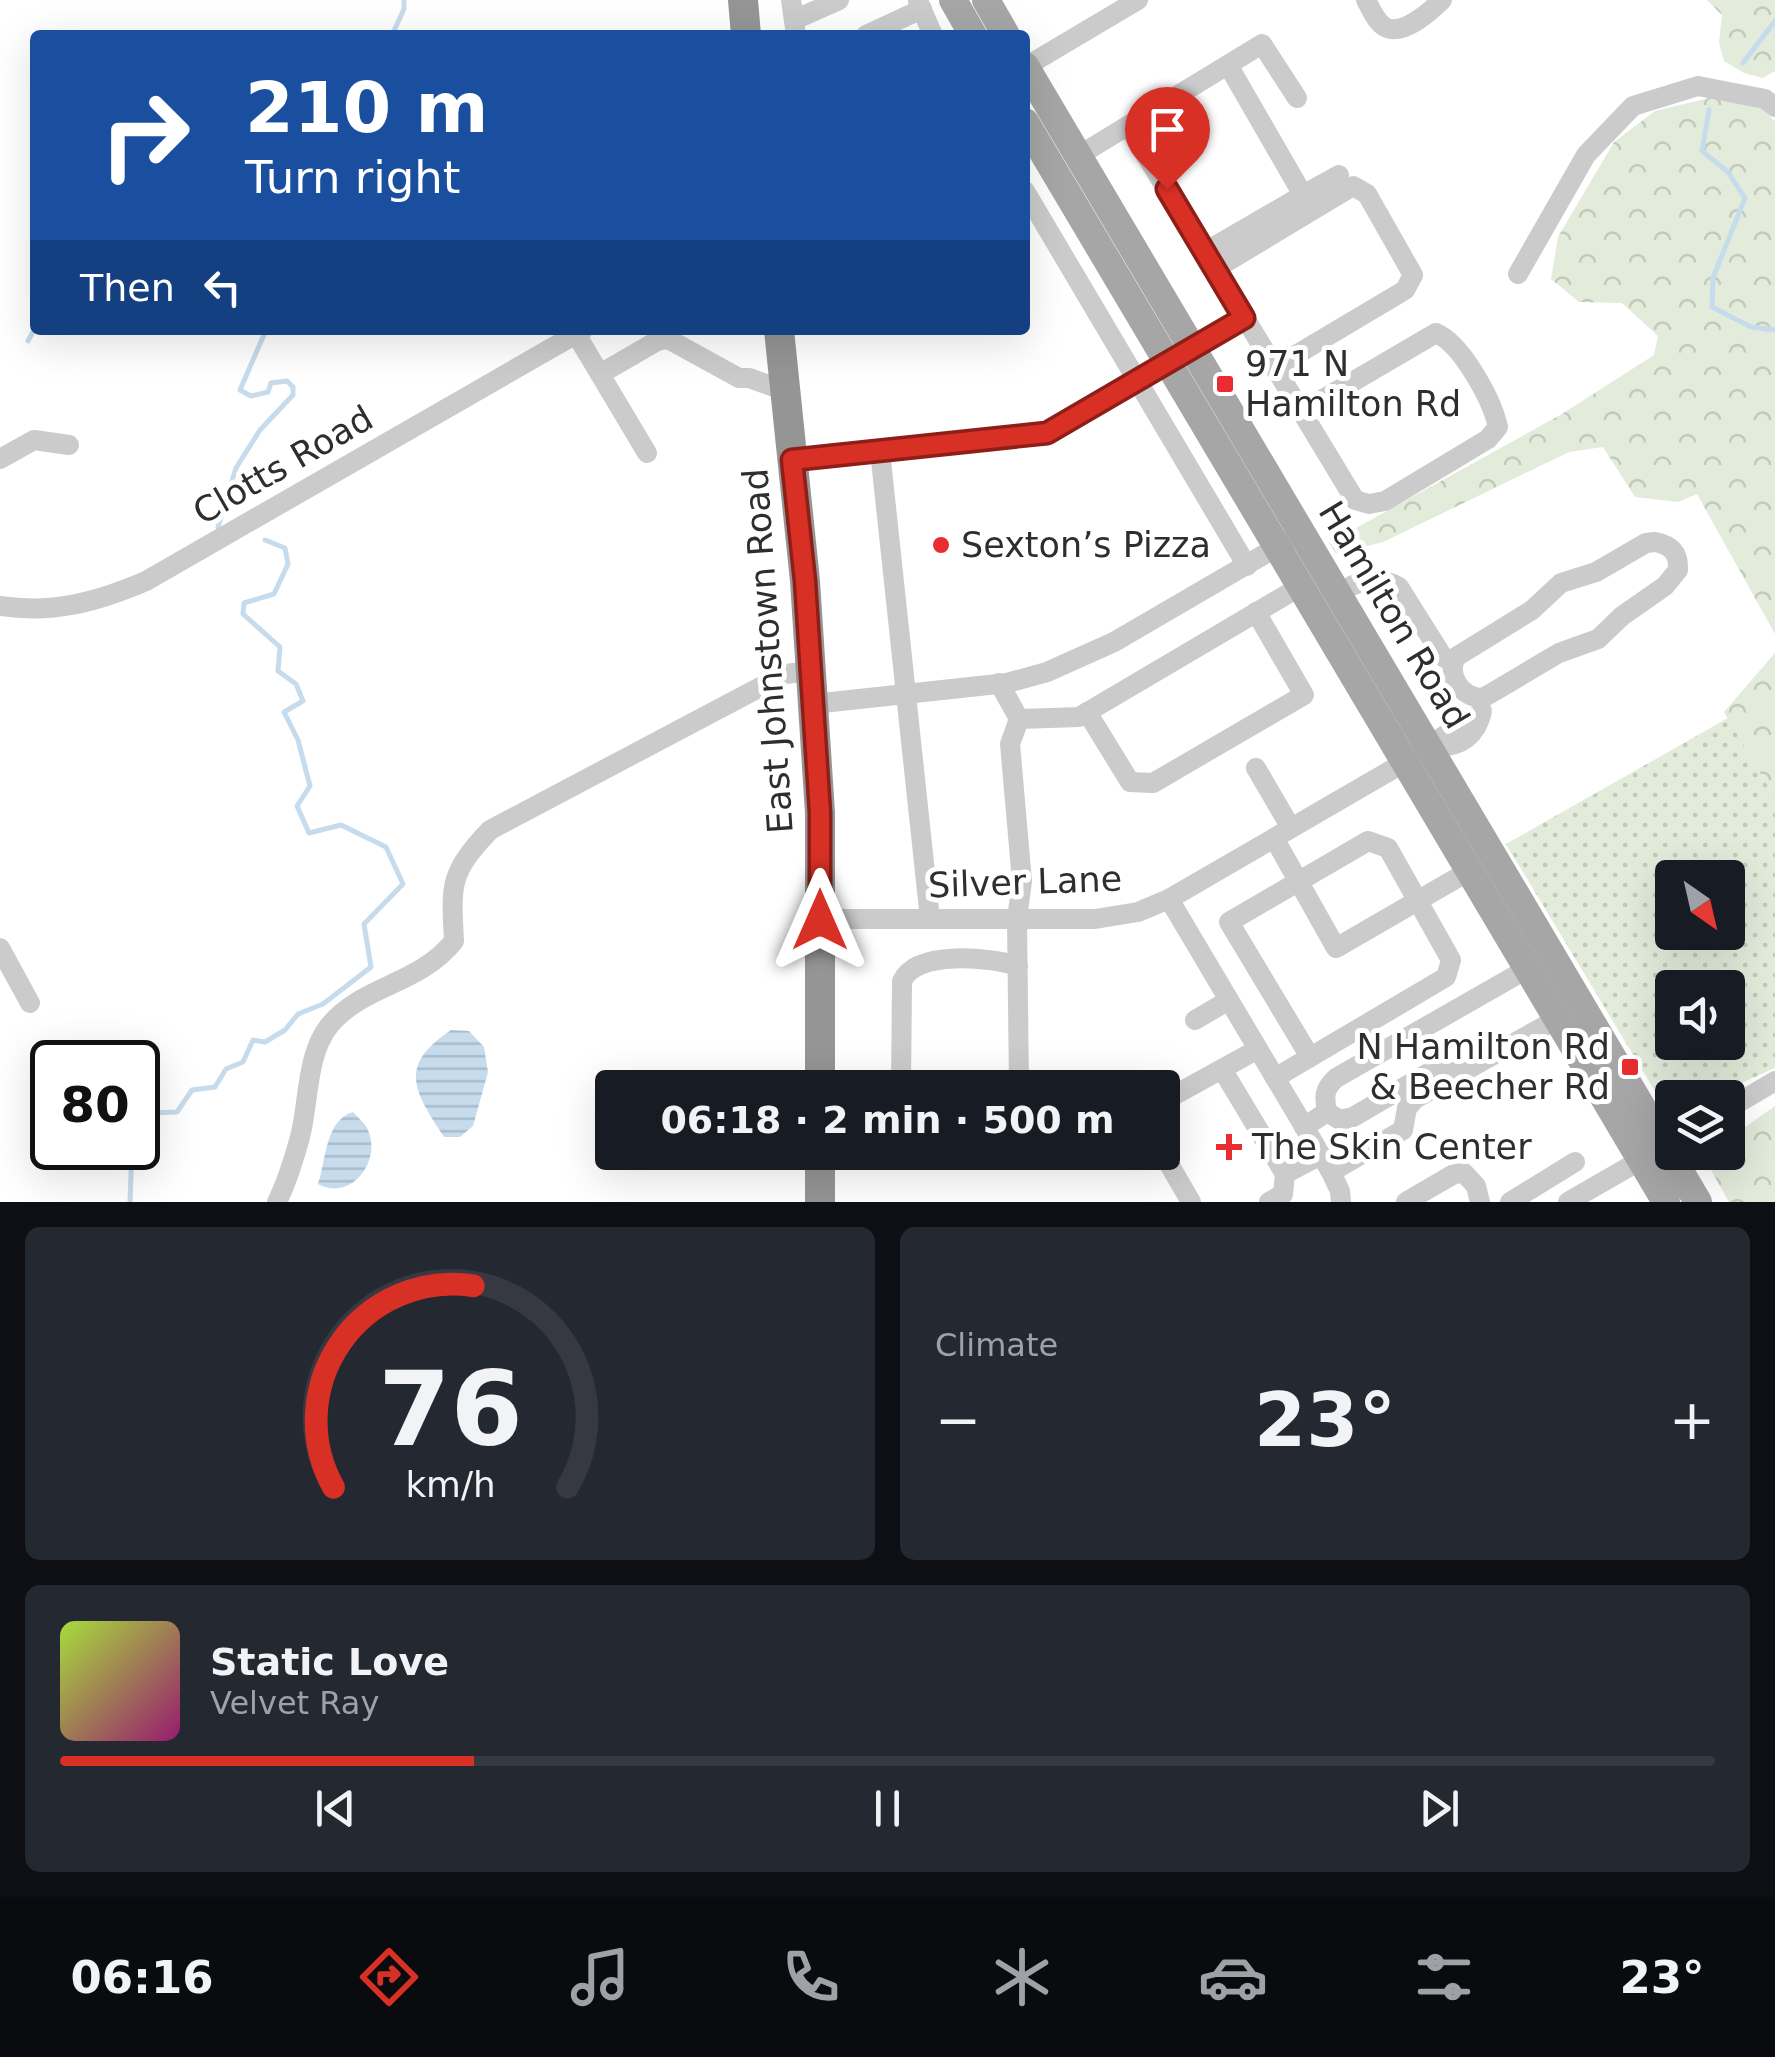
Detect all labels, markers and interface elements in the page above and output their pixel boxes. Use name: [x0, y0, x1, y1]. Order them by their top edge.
text: 210 m: [245, 67, 488, 149]
icon: right: [80, 70, 210, 200]
pin: [1125, 87, 1210, 190]
icon: arrive: [1140, 102, 1195, 157]
text: Turn right: [245, 151, 460, 204]
icon: left: [195, 260, 250, 315]
text: Then: [80, 266, 175, 310]
place label: 971 N Hamilton Rd: [1245, 344, 1461, 424]
marker: 971 N Hamilton Rd: [1214, 373, 1236, 395]
street label: Clotts Road: [186, 398, 380, 532]
street label: East Johnstown Road: [735, 467, 801, 835]
street label: Hamilton Road: [1311, 494, 1477, 736]
place label: Sexton’s Pizza: [961, 525, 1211, 565]
marker: Sexton’s Pizza: [930, 534, 952, 556]
street label: Silver Lane: [927, 859, 1123, 905]
north arrow: [1655, 860, 1745, 950]
map controls: [1655, 860, 1745, 1170]
position arrow: [768, 868, 872, 972]
button: sound: [1655, 970, 1745, 1060]
place label: N Hamilton Rd & Beecher Rd: [1356, 1027, 1610, 1107]
speed limit sign: 80: [30, 1040, 160, 1170]
marker: N Hamilton Rd & Beecher Rd: [1619, 1056, 1641, 1078]
button: layers: [1655, 1080, 1745, 1170]
text: 06:18 · 2 min · 500 m: [660, 1098, 1115, 1142]
place label: The Skin Center: [1251, 1127, 1532, 1167]
marker: The Skin Center: [1216, 1134, 1242, 1160]
text: Climate: [935, 1326, 1058, 1364]
text: 76: [378, 1348, 522, 1470]
text: 23°: [1254, 1376, 1396, 1464]
text: −: [935, 1388, 981, 1452]
text: +: [1669, 1388, 1715, 1452]
text: km/h: [405, 1464, 495, 1505]
text: Static Love: [210, 1640, 449, 1684]
text: Velvet Ray: [210, 1684, 379, 1722]
icon: previous: [308, 1781, 363, 1836]
icon: pause: [860, 1781, 915, 1836]
icon: next: [1412, 1781, 1467, 1836]
icon: directions: [354, 1942, 424, 2012]
icon: music: [565, 1942, 635, 2012]
icon: phone: [776, 1942, 846, 2012]
icon: climate: [987, 1942, 1057, 2012]
icon: car: [1198, 1942, 1268, 2012]
icon: filters: [1409, 1942, 1479, 2012]
text: 06:16: [70, 1951, 214, 2004]
text: 23°: [1619, 1951, 1705, 2004]

